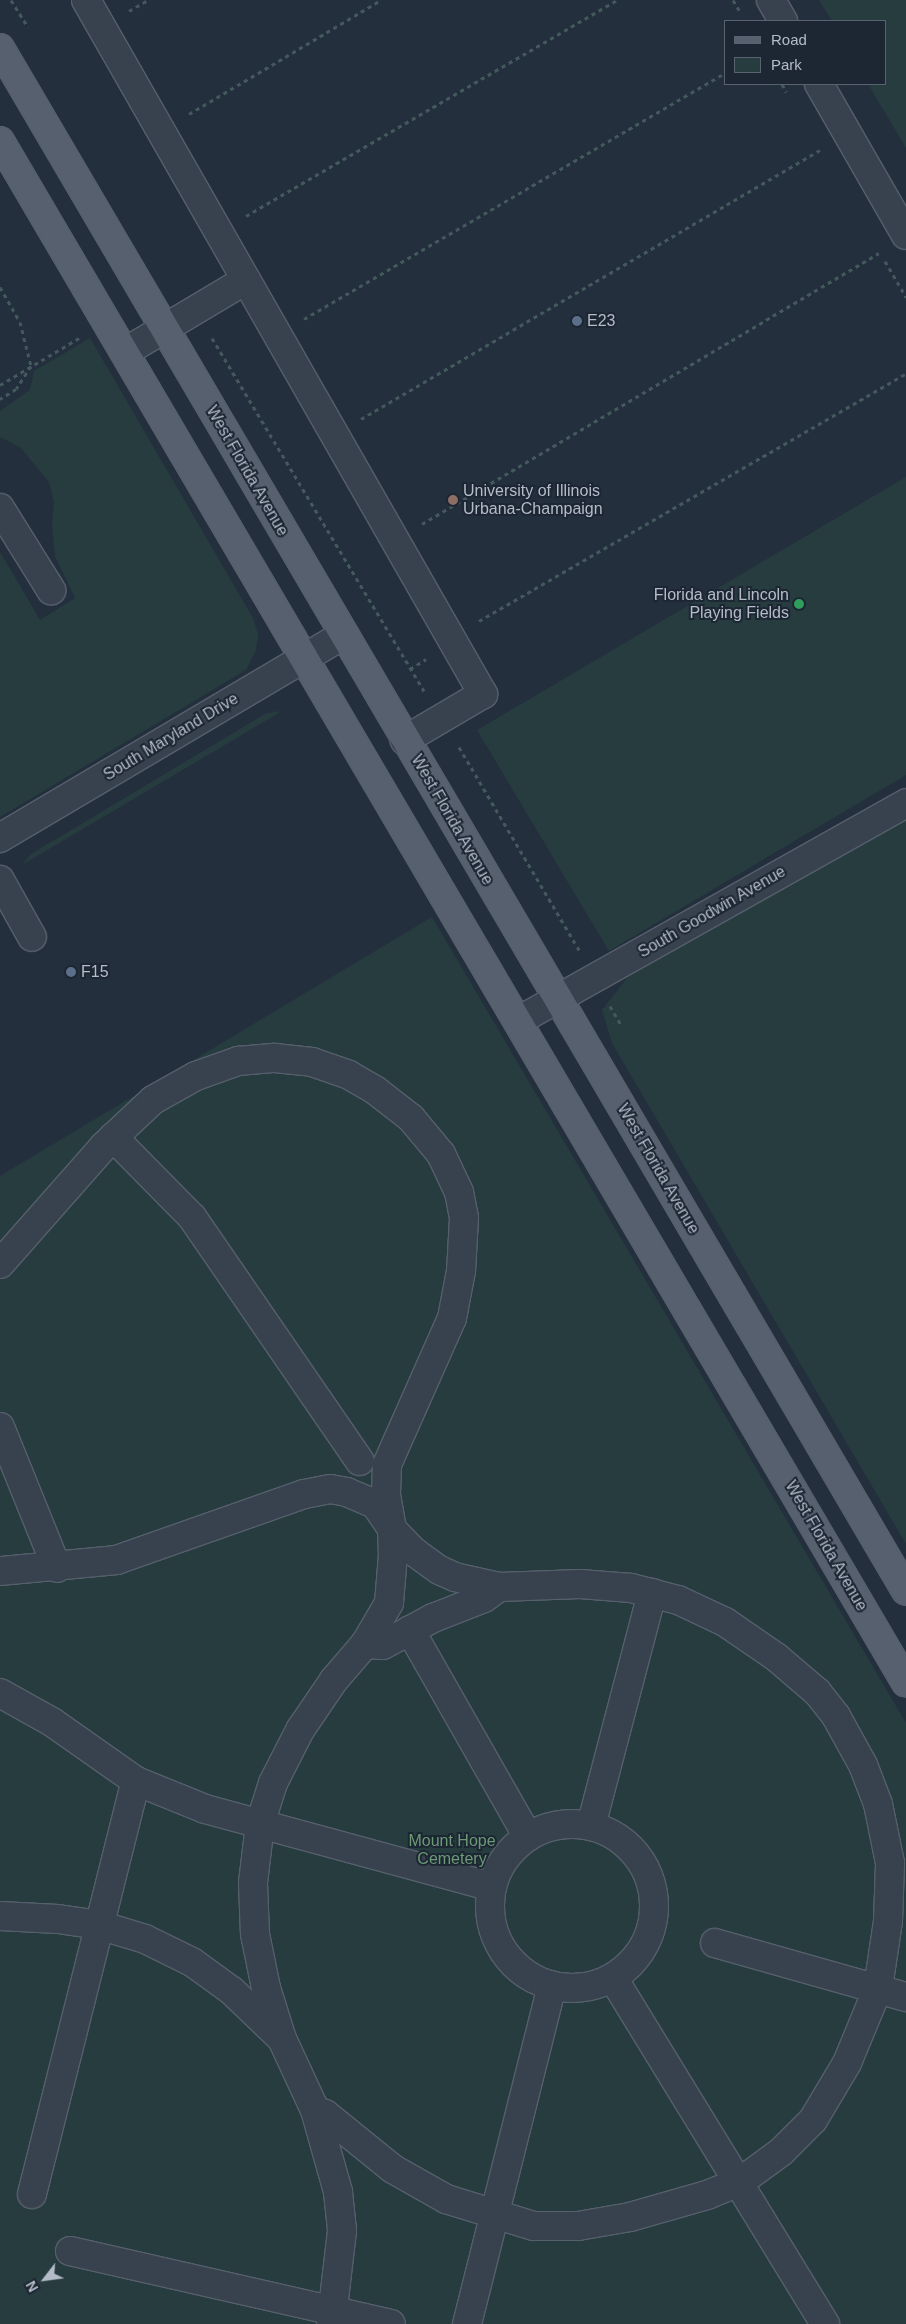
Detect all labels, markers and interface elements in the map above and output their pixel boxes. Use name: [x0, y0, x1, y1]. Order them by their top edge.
legend: [724, 20, 886, 85]
text: Road: [771, 31, 807, 48]
text: Park: [771, 56, 802, 73]
place label: E23: [587, 311, 615, 331]
marker: E23: [571, 315, 583, 327]
street label: West Florida Avenue: [202, 402, 292, 540]
place label: University of Illinois Urbana-Champaign: [463, 481, 603, 519]
marker: University of Illinois Urbana-Champaign: [447, 494, 459, 506]
place label: Florida and Lincoln Playing Fields: [654, 585, 789, 623]
marker: Florida and Lincoln Playing Fields: [793, 598, 805, 610]
street label: South Maryland Drive: [100, 689, 242, 785]
street label: West Florida Avenue: [407, 751, 497, 889]
street label: South Goodwin Avenue: [635, 862, 789, 962]
place label: F15: [81, 962, 109, 982]
marker: F15: [65, 966, 77, 978]
street label: West Florida Avenue: [613, 1100, 703, 1238]
street label: West Florida Avenue: [781, 1477, 871, 1615]
park label: Mount Hope Cemetery: [408, 1831, 496, 1869]
north arrow: [20, 2254, 70, 2304]
text: N: [23, 2278, 41, 2295]

